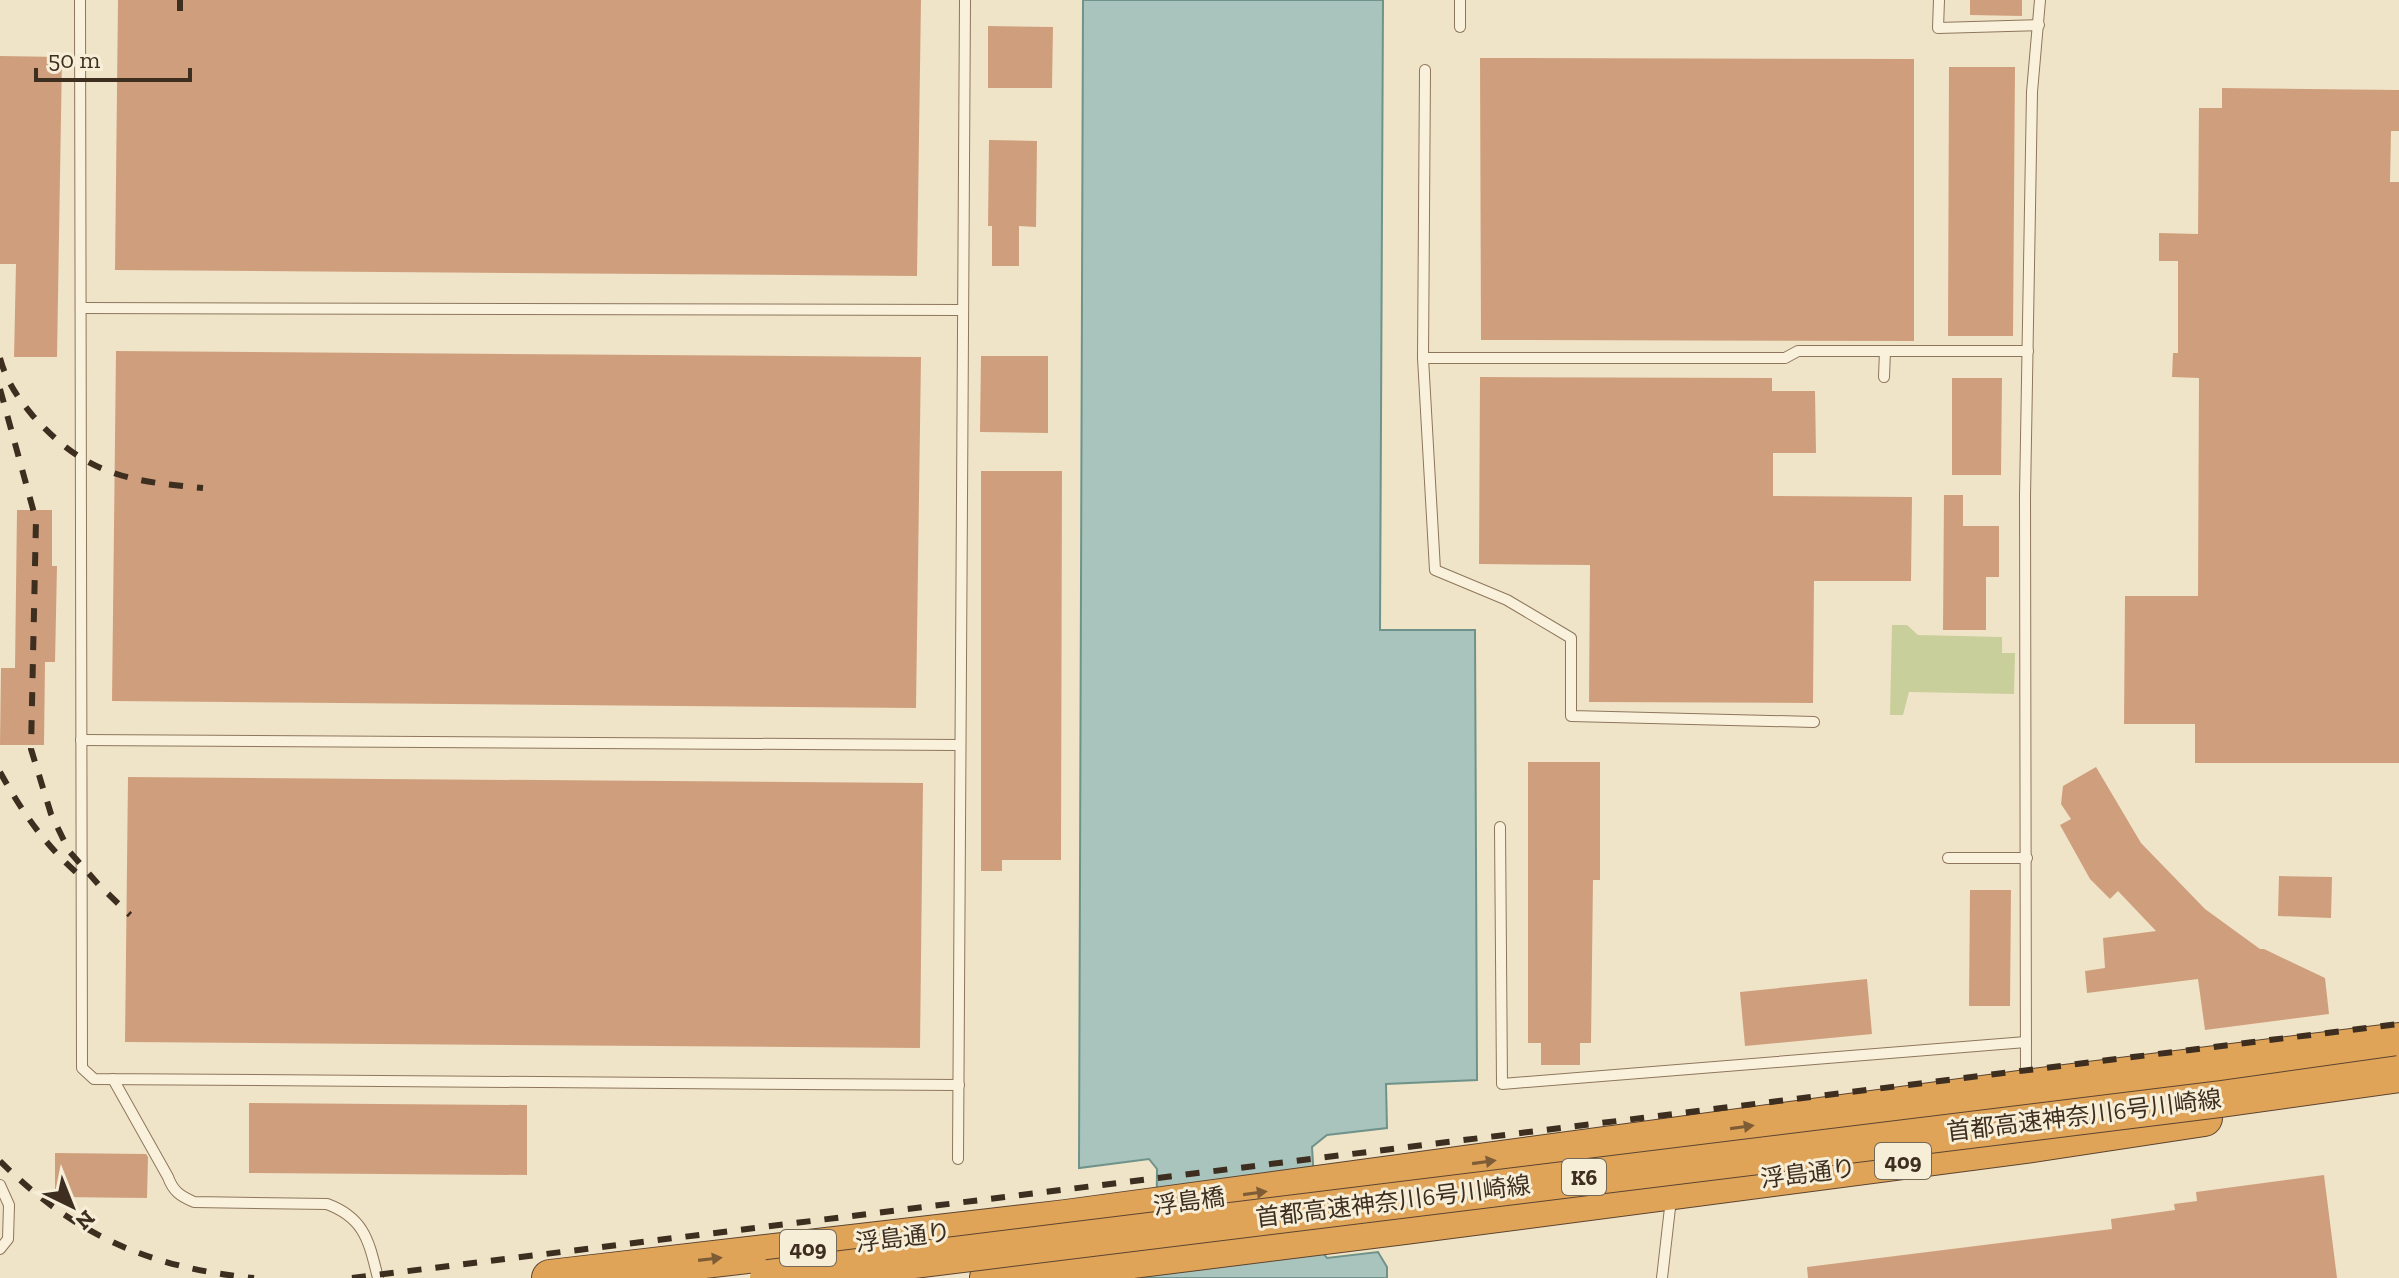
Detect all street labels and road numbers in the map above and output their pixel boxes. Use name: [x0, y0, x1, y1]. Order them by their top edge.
street label: 首都高速神奈川6号川崎線: [1945, 1084, 2223, 1146]
road number: 409: [1875, 1143, 1931, 1179]
street label: 浮島通り: [1759, 1153, 1857, 1193]
road number: K6: [1562, 1159, 1606, 1195]
street label: 首都高速神奈川6号川崎線: [1254, 1170, 1532, 1232]
street label: 浮島橋: [1151, 1182, 1227, 1220]
street label: 浮島通り: [854, 1217, 952, 1257]
road number: 409: [780, 1230, 836, 1266]

